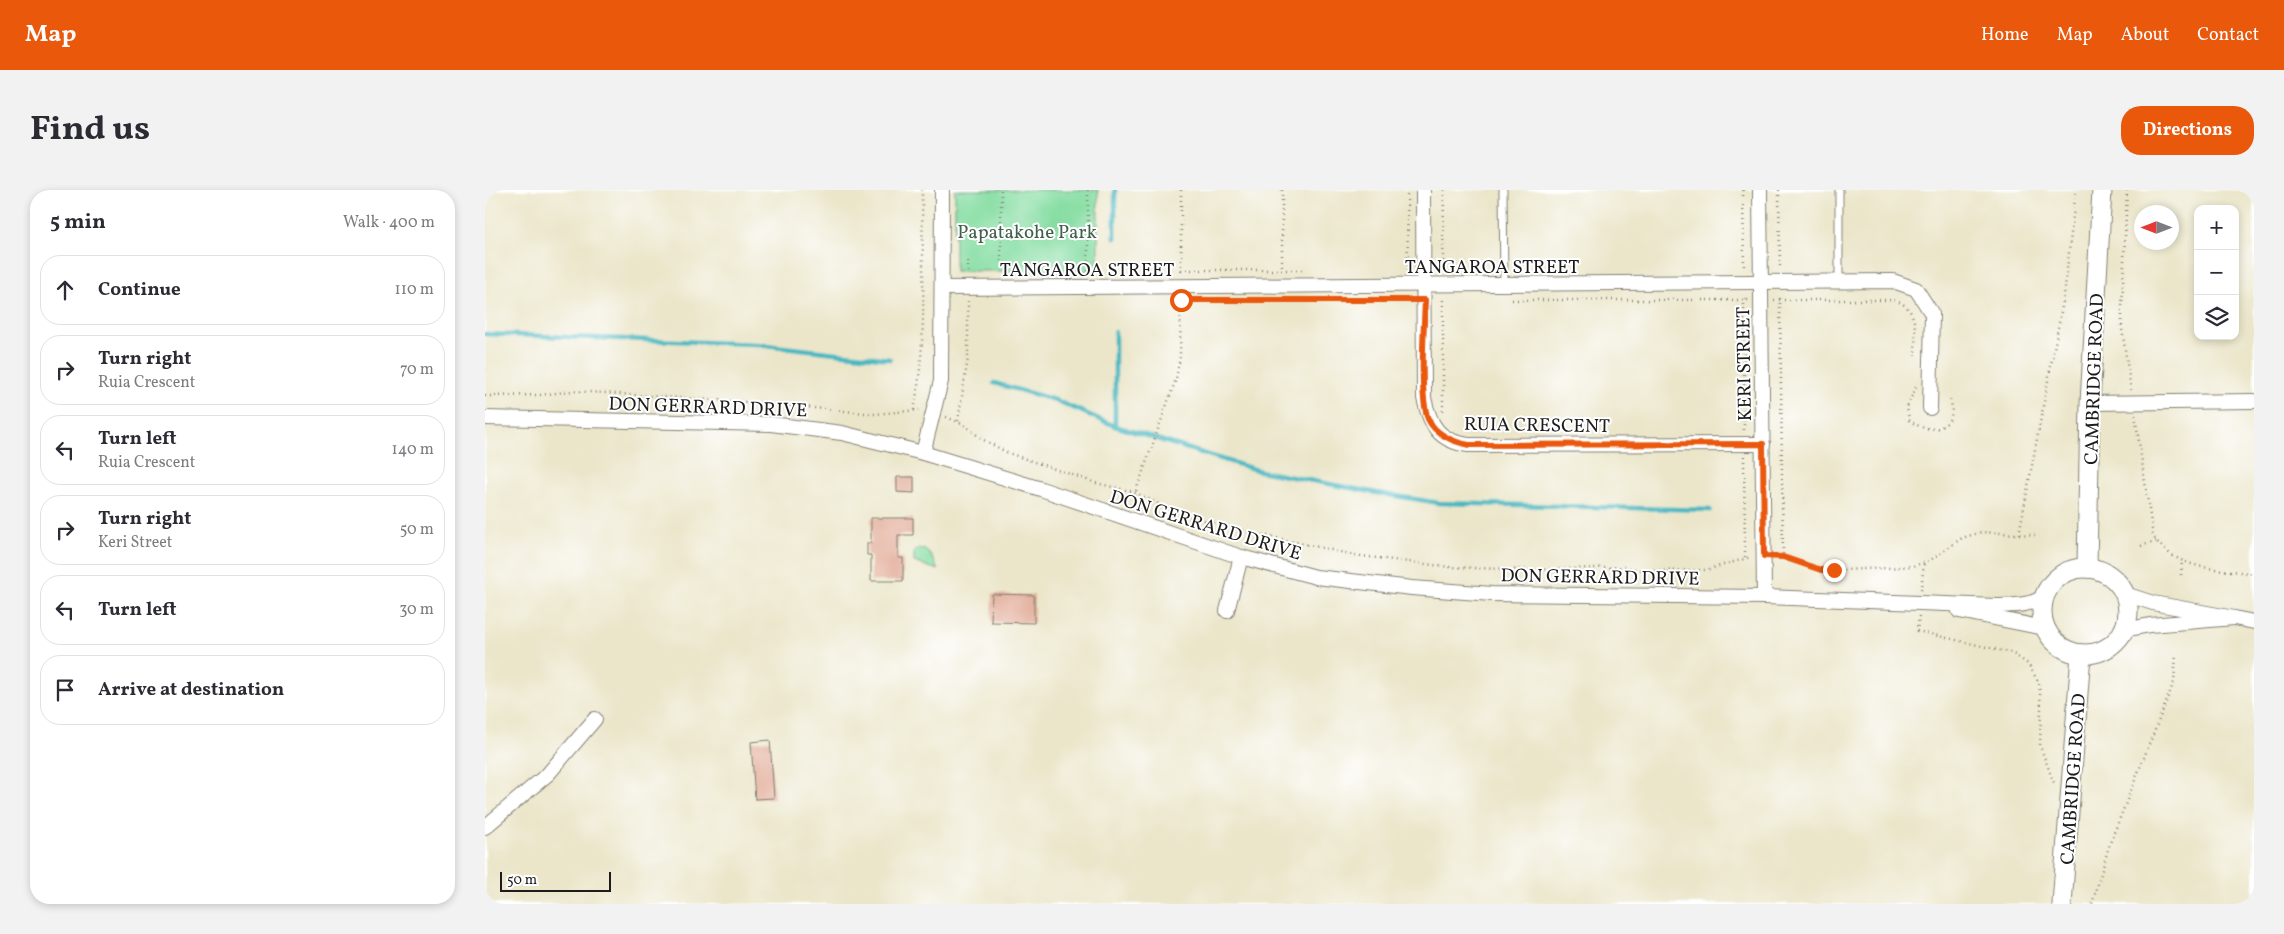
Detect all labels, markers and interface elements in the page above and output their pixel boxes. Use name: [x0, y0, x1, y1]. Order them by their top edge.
text: Map: [25, 18, 76, 52]
text: Home: [1981, 23, 2029, 48]
text: Map: [2057, 23, 2093, 48]
text: About: [2121, 23, 2169, 48]
text: Contact: [2197, 23, 2259, 48]
text: Find us: [30, 106, 150, 154]
button: Directions: [2121, 106, 2254, 155]
north arrow: [2134, 205, 2179, 250]
map controls: [2194, 205, 2239, 340]
button: +: [2194, 205, 2239, 250]
text: 5 min: [50, 208, 106, 237]
text: Walk · 400 m: [343, 212, 435, 234]
park label: Papatakohe Park: [957, 220, 1097, 246]
button: −: [2194, 250, 2239, 295]
street label: TANGAROA STREET: [1405, 255, 1579, 281]
street label: TANGAROA STREET: [1000, 258, 1174, 284]
icon: ahead: [51, 276, 79, 304]
text: Continue: [98, 277, 181, 303]
text: 110 m: [395, 279, 434, 301]
route start: [1170, 289, 1193, 312]
street label: CAMBRIDGE ROAD: [2079, 293, 2111, 465]
button: layers: [2194, 295, 2239, 340]
street label: KERI STREET: [1731, 306, 1759, 422]
text: Turn right: [98, 346, 191, 372]
icon: right: [51, 356, 79, 384]
text: 70 m: [400, 359, 434, 381]
text: Ruia Crescent: [98, 372, 195, 394]
street label: DON GERRARD DRIVE: [608, 392, 808, 424]
street label: RUIA CRESCENT: [1464, 412, 1610, 440]
text: Turn left: [98, 426, 177, 452]
icon: left: [51, 436, 79, 464]
text: 140 m: [392, 439, 434, 461]
text: Ruia Crescent: [98, 452, 195, 474]
street label: DON GERRARD DRIVE: [1106, 484, 1304, 567]
text: Turn right: [98, 506, 191, 532]
icon: right: [51, 516, 79, 544]
text: 50 m: [400, 519, 434, 541]
text: Keri Street: [98, 532, 172, 554]
route end: [1823, 559, 1846, 582]
street label: DON GERRARD DRIVE: [1500, 563, 1700, 593]
icon: left: [51, 596, 79, 624]
text: Turn left: [98, 597, 177, 623]
text: 30 m: [399, 599, 434, 621]
icon: arrive: [51, 676, 79, 704]
text: Arrive at destination: [98, 677, 284, 703]
street label: CAMBRIDGE ROAD: [2055, 693, 2093, 866]
scale bar: [500, 869, 611, 892]
text: 50 m: [507, 871, 537, 890]

